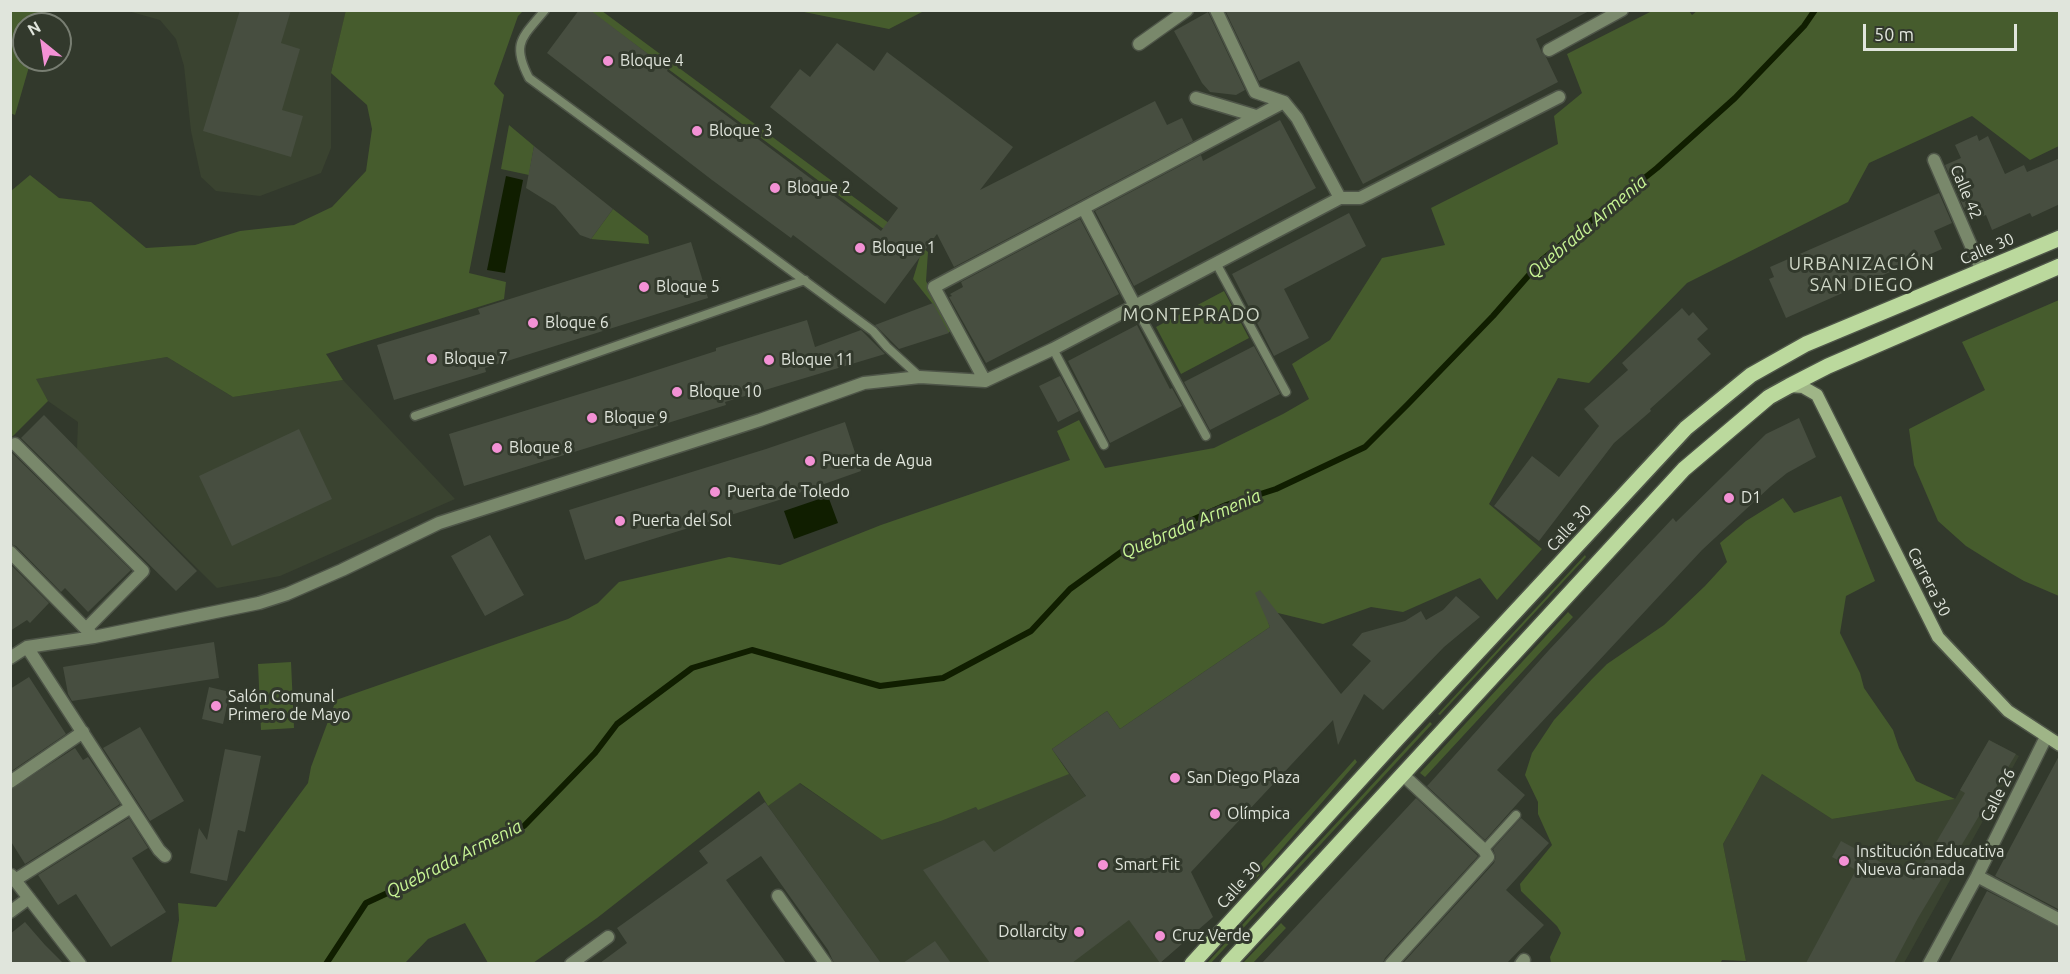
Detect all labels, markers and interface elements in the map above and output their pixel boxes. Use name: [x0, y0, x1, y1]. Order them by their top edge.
north arrow: [12, 12, 72, 72]
scale bar: [1866, 12, 2020, 50]
text: N: [24, 17, 44, 39]
text: 50 m: [1874, 24, 1914, 44]
place label: Bloque 4: [620, 51, 684, 71]
marker: Bloque 4: [601, 54, 615, 68]
place label: Bloque 3: [709, 121, 773, 141]
marker: Bloque 3: [690, 124, 704, 138]
street label: Calle 42: [1946, 162, 1986, 222]
water label: Quebrada Armenia: [1523, 171, 1651, 283]
place label: Bloque 2: [787, 178, 851, 198]
marker: Bloque 2: [768, 181, 782, 195]
street label: Calle 30: [1957, 229, 2017, 269]
place label: Bloque 1: [872, 238, 936, 258]
marker: Bloque 1: [853, 241, 867, 255]
district label: URBANIZACIÓN SAN DIEGO: [1789, 253, 1935, 296]
place label: Bloque 5: [656, 277, 720, 297]
marker: Bloque 5: [637, 280, 651, 294]
district label: MONTEPRADO: [1123, 304, 1261, 326]
place label: Bloque 6: [545, 313, 609, 333]
marker: Bloque 6: [526, 316, 540, 330]
place label: Bloque 7: [444, 349, 508, 369]
place label: Bloque 11: [781, 350, 854, 370]
marker: Bloque 7: [425, 352, 439, 366]
marker: Bloque 11: [762, 353, 776, 367]
place label: Bloque 10: [689, 382, 762, 402]
marker: Bloque 10: [670, 385, 684, 399]
place label: Bloque 9: [604, 408, 668, 428]
marker: Bloque 9: [585, 411, 599, 425]
place label: Bloque 8: [509, 438, 573, 458]
marker: Bloque 8: [490, 441, 504, 455]
place label: Puerta de Agua: [822, 451, 933, 471]
marker: Puerta de Agua: [803, 454, 817, 468]
place label: Puerta de Toledo: [727, 482, 850, 502]
marker: Puerta de Toledo: [708, 485, 722, 499]
water label: Quebrada Armenia: [1118, 485, 1264, 563]
place label: D1: [1741, 488, 1761, 508]
marker: D1: [1722, 491, 1736, 505]
street label: Calle 30: [1543, 501, 1595, 555]
place label: Puerta del Sol: [632, 511, 732, 531]
marker: Puerta del Sol: [613, 514, 627, 528]
street label: Carrera 30: [1903, 544, 1955, 620]
place label: Salón Comunal Primero de Mayo: [228, 687, 350, 725]
marker: Salón Comunal Primero de Mayo: [209, 699, 223, 713]
street label: Calle 26: [1977, 765, 2019, 825]
place label: San Diego Plaza: [1187, 768, 1300, 788]
marker: San Diego Plaza: [1168, 771, 1182, 785]
place label: Olímpica: [1227, 804, 1290, 824]
marker: Olímpica: [1208, 807, 1222, 821]
water label: Quebrada Armenia: [382, 815, 526, 903]
place label: Institución Educativa Nueva Granada: [1856, 842, 2004, 880]
marker: Institución Educativa Nueva Granada: [1837, 854, 1851, 868]
place label: Smart Fit: [1115, 855, 1180, 875]
street label: Calle 30: [1213, 857, 1265, 913]
marker: Smart Fit: [1096, 858, 1110, 872]
place label: Dollarcity: [998, 922, 1067, 942]
marker: Dollarcity: [1072, 925, 1086, 939]
place label: Cruz Verde: [1172, 926, 1251, 946]
marker: Cruz Verde: [1153, 929, 1167, 943]

